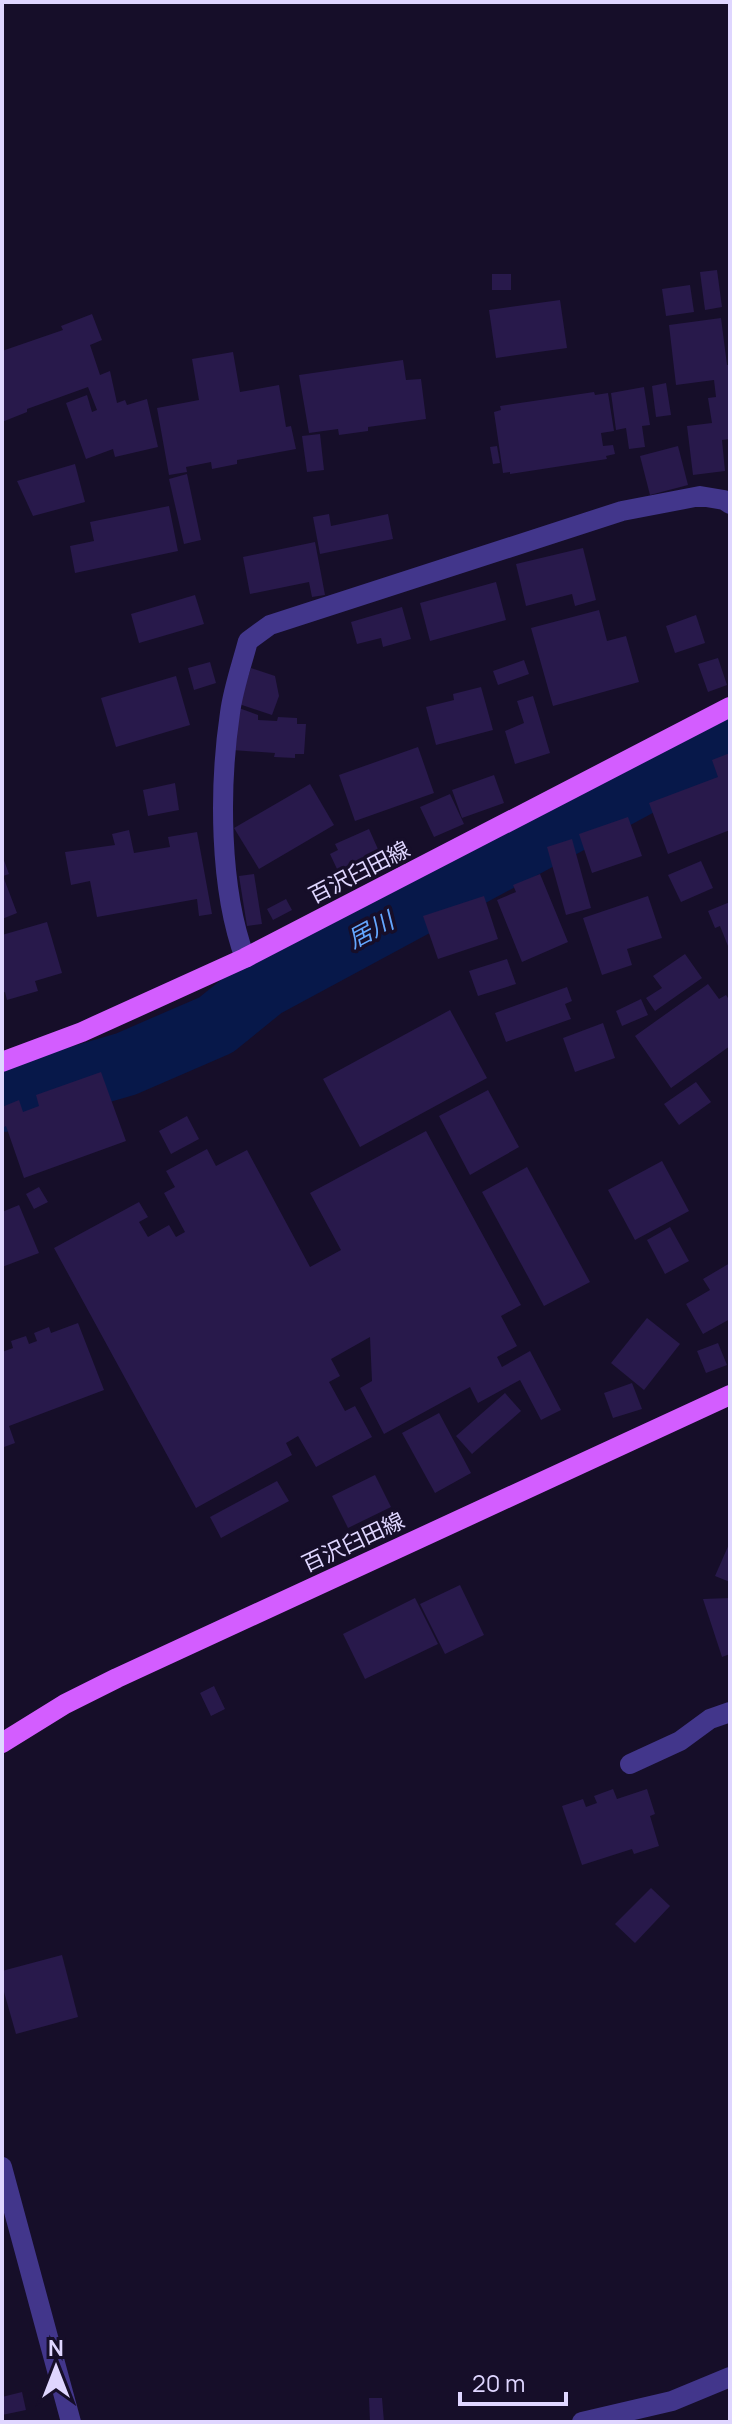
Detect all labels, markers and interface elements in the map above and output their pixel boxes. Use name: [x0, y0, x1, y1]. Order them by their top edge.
street label: 百沢臼田線: [303, 834, 415, 910]
water label: 居川: [341, 902, 402, 955]
street label: 百沢臼田線: [297, 1505, 409, 1579]
north arrow: [16, 2328, 96, 2408]
text: N: [48, 2333, 64, 2363]
scale bar: [460, 2356, 566, 2406]
text: 20 m: [472, 2366, 525, 2399]

